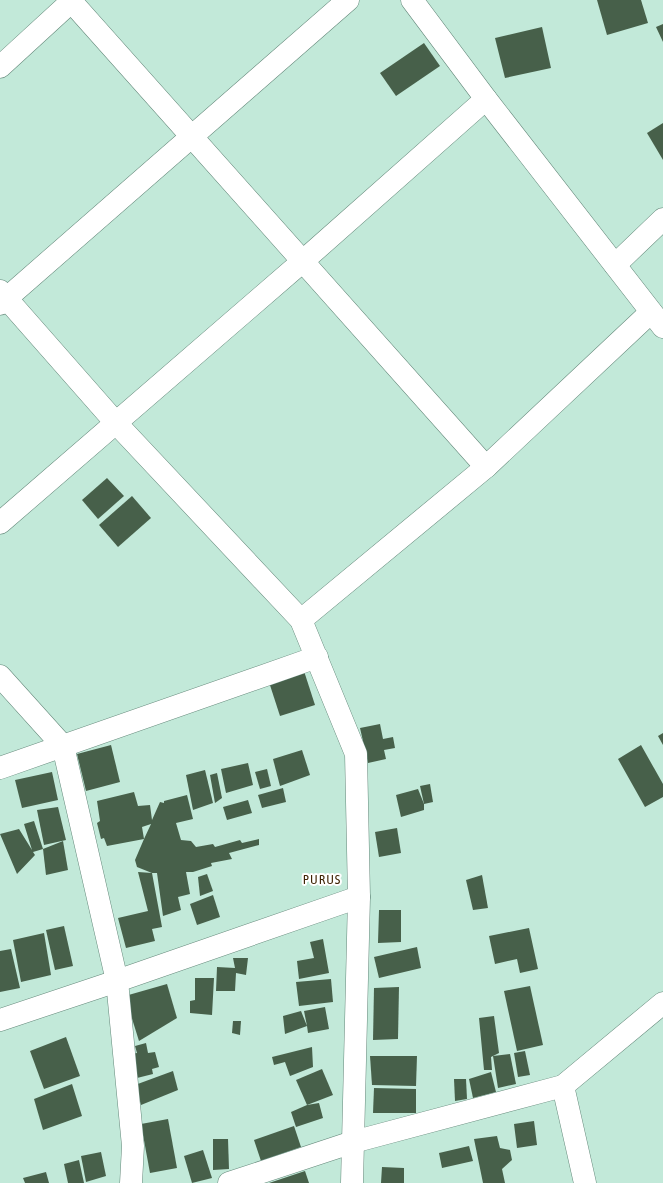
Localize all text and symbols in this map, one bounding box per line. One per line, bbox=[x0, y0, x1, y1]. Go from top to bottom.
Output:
district label: PURUS bbox=[303, 872, 341, 887]

